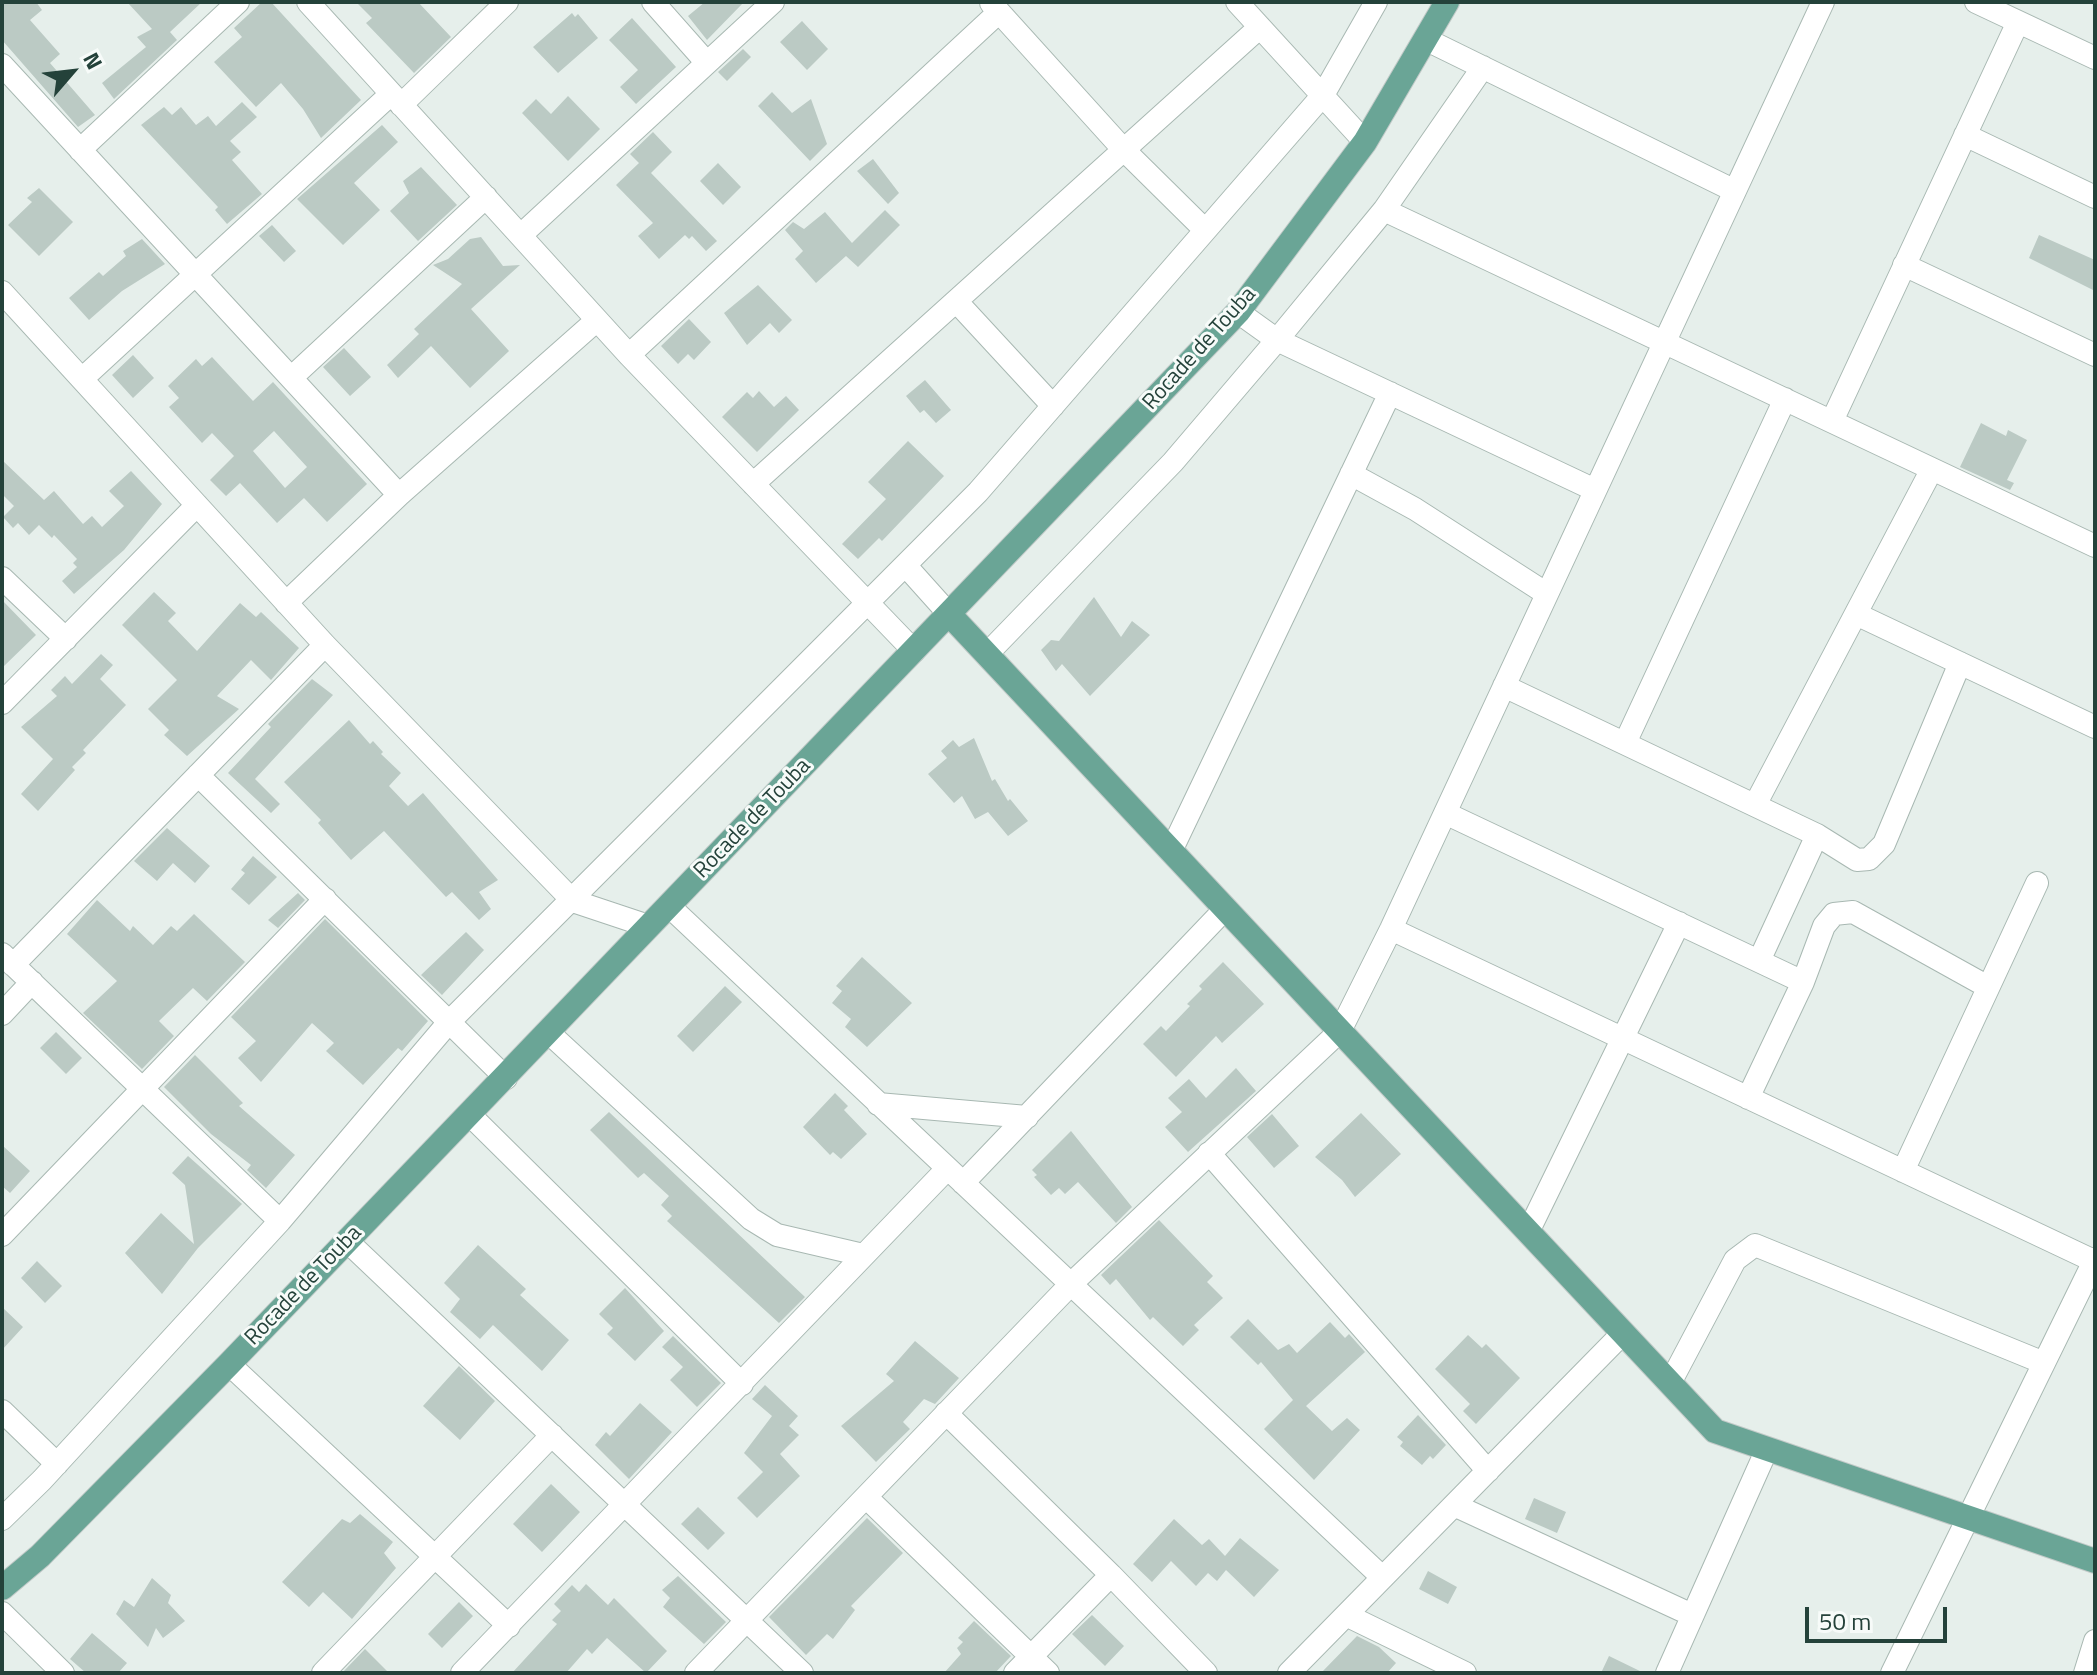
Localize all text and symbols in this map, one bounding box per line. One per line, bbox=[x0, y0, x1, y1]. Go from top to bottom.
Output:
north arrow bbox=[32, 32, 112, 112]
text: N bbox=[75, 46, 112, 75]
street label: Rocade de Touba bbox=[1138, 282, 1262, 416]
street label: Rocade de Touba bbox=[689, 754, 817, 884]
street label: Rocade de Touba bbox=[240, 1221, 368, 1351]
scale bar bbox=[1809, 1591, 1951, 1641]
text: 50 m bbox=[1819, 1603, 1871, 1639]

